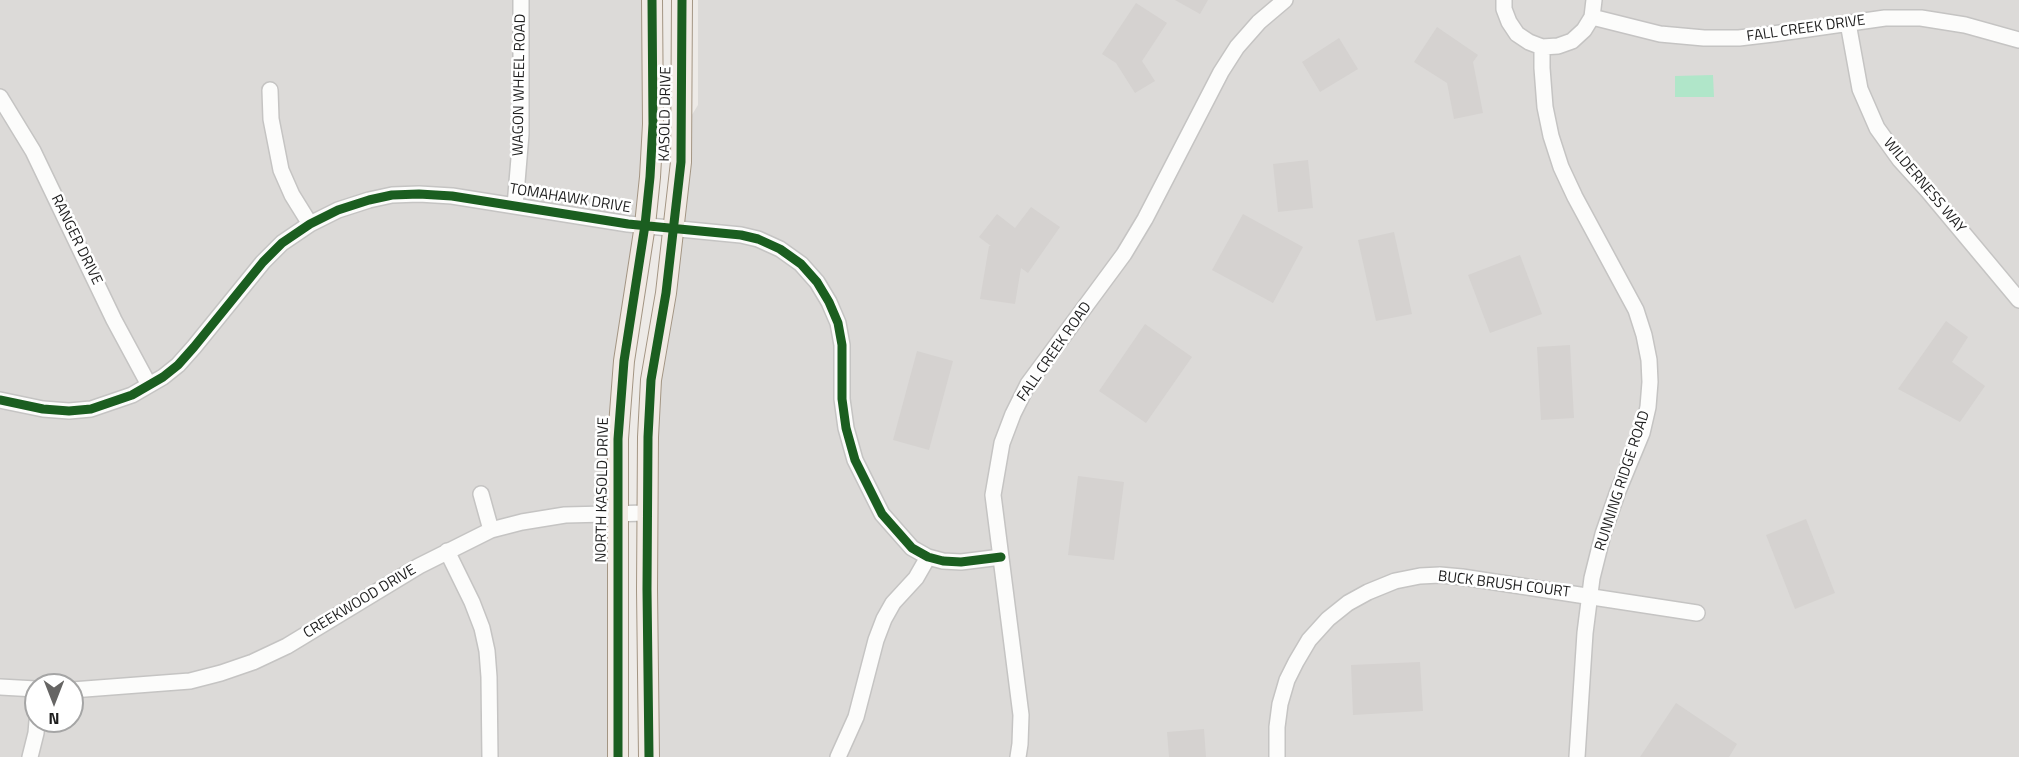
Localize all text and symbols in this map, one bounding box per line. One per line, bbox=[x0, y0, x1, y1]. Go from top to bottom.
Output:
street label: FALL CREEK DRIVE bbox=[1746, 12, 1866, 46]
street label: WAGON WHEEL ROAD bbox=[510, 14, 530, 156]
street label: KASOLD DRIVE bbox=[656, 66, 676, 162]
street label: WILDERNESS WAY bbox=[1879, 135, 1969, 237]
street label: TOMAHAWK DRIVE bbox=[508, 181, 632, 217]
street label: RANGER DRIVE bbox=[46, 192, 106, 288]
street label: FALL CREEK ROAD bbox=[1014, 299, 1096, 405]
street label: RUNNING RIDGE ROAD bbox=[1592, 409, 1654, 553]
street label: NORTH KASOLD DRIVE bbox=[593, 417, 613, 563]
street label: CREEKWOOD DRIVE bbox=[300, 561, 420, 643]
street label: BUCK BRUSH COURT bbox=[1437, 568, 1571, 602]
north arrow bbox=[24, 673, 84, 733]
text: N bbox=[48, 707, 60, 731]

